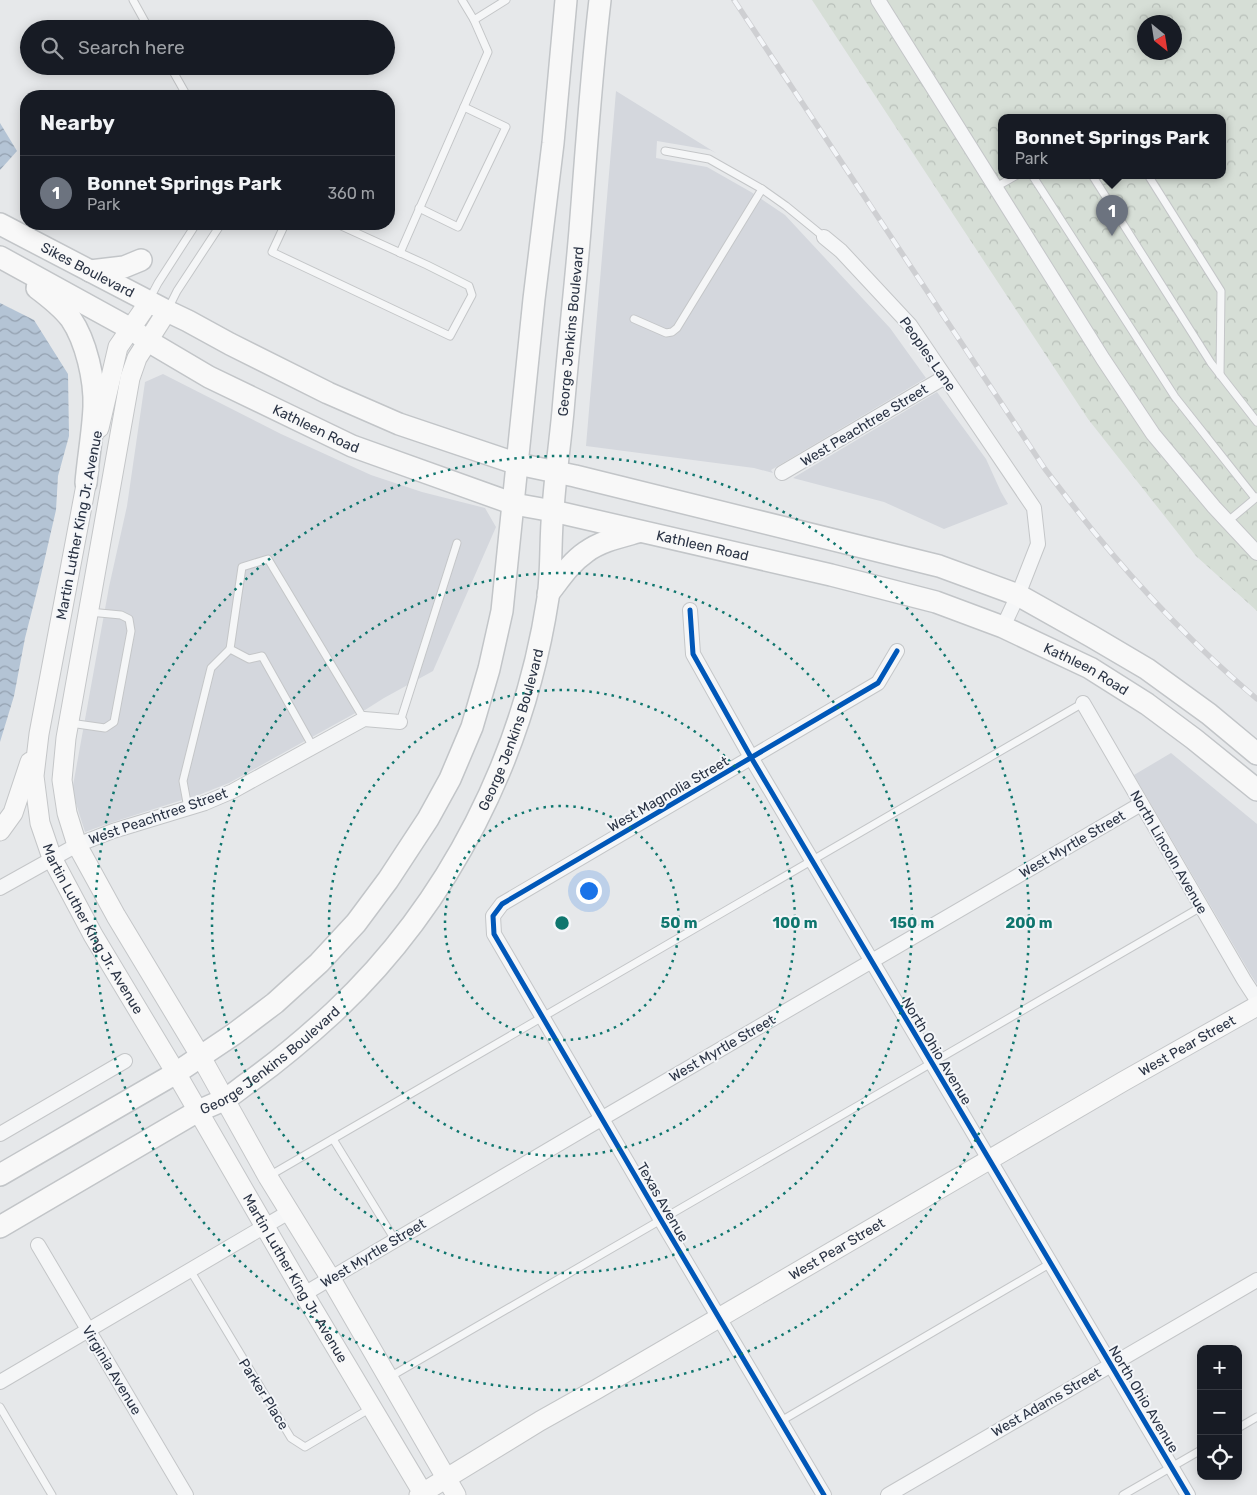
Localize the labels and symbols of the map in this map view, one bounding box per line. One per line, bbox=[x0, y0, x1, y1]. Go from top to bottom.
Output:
north arrow bbox=[1137, 15, 1182, 60]
pin: 1 bbox=[1096, 195, 1128, 236]
street label: Sikes Boulevard bbox=[38, 239, 137, 302]
street label: George Jenkins Boulevard bbox=[555, 246, 588, 417]
street label: Peoples Lane bbox=[896, 314, 960, 395]
street label: West Peachtree Street bbox=[797, 380, 932, 470]
street label: Kathleen Road bbox=[270, 401, 362, 457]
street label: Martin Luther King Jr. Avenue bbox=[53, 429, 106, 621]
street label: Kathleen Road bbox=[655, 527, 750, 565]
street label: Kathleen Road bbox=[1041, 639, 1132, 699]
street label: George Jenkins Boulevard bbox=[475, 647, 547, 814]
street label: West Magnolia Street bbox=[605, 753, 732, 836]
street label: West Peachtree Street bbox=[87, 785, 230, 848]
street label: North Lincoln Avenue bbox=[1126, 787, 1211, 917]
street label: West Myrtle Street bbox=[1016, 807, 1129, 882]
street label: Martin Luther King Jr. Avenue bbox=[39, 842, 147, 1018]
your location bbox=[576, 878, 602, 904]
centre of rings bbox=[553, 914, 571, 932]
text: 50 m bbox=[661, 914, 697, 932]
text: 100 m bbox=[773, 914, 817, 932]
text: 150 m bbox=[890, 914, 934, 932]
text: 200 m bbox=[1005, 914, 1053, 932]
street label: North Ohio Avenue bbox=[898, 995, 975, 1108]
street label: George Jenkins Boulevard bbox=[198, 1003, 344, 1118]
street label: West Myrtle Street bbox=[666, 1011, 779, 1086]
street label: West Pear Street bbox=[1136, 1012, 1239, 1080]
street label: Texas Avenue bbox=[633, 1160, 692, 1245]
street label: Martin Luther King Jr. Avenue bbox=[239, 1191, 351, 1366]
street label: West Pear Street bbox=[786, 1214, 889, 1284]
street label: West Myrtle Street bbox=[318, 1215, 429, 1292]
street label: Virginia Avenue bbox=[78, 1323, 145, 1418]
street label: North Ohio Avenue bbox=[1105, 1343, 1182, 1456]
street label: Parker Place bbox=[235, 1356, 292, 1433]
street label: West Adams Street bbox=[989, 1364, 1104, 1441]

